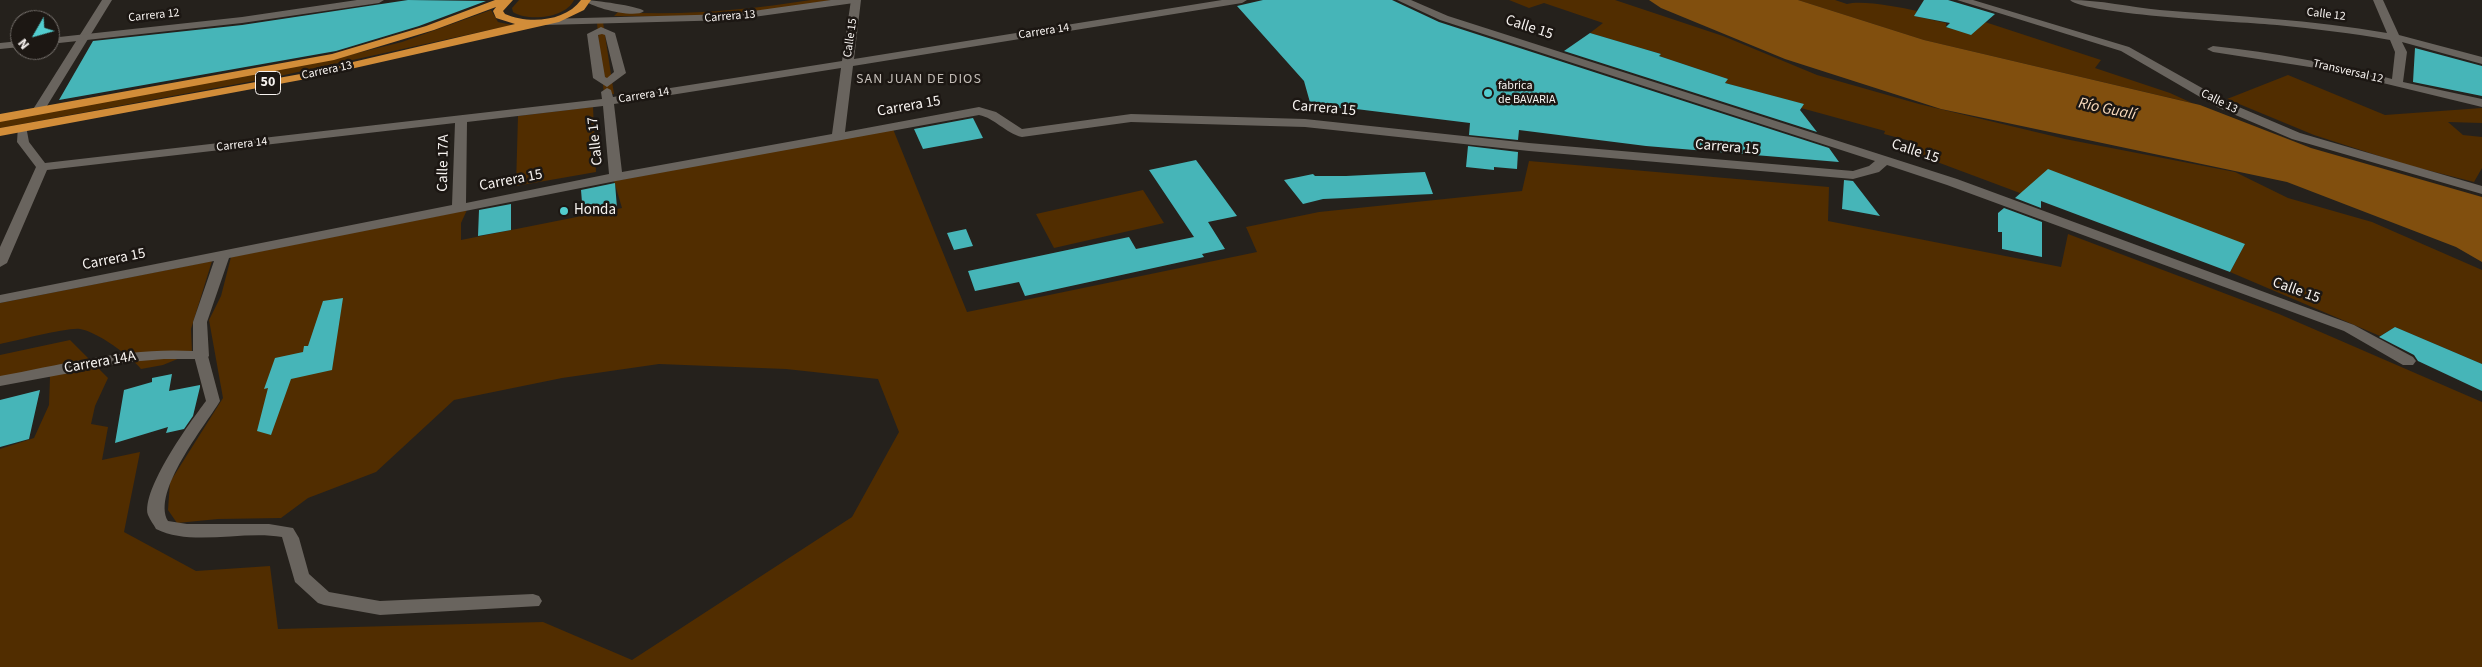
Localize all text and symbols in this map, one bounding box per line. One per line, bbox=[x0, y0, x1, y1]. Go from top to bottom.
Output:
street label: Calle 12 bbox=[2306, 5, 2346, 25]
street label: Carrera 12 bbox=[128, 6, 180, 26]
street label: Carrera 13 bbox=[704, 8, 756, 26]
north arrow bbox=[10, 10, 60, 60]
street label: Calle 15 bbox=[1503, 12, 1555, 44]
street label: Calle 15 bbox=[841, 18, 861, 58]
street label: Carrera 14 bbox=[1018, 21, 1070, 43]
text: N bbox=[13, 34, 35, 53]
street label: Transversal 12 bbox=[2312, 57, 2384, 87]
street label: Carrera 13 bbox=[300, 59, 354, 83]
road number: 50 bbox=[256, 72, 280, 95]
district label: SAN JUAN DE DIOS bbox=[854, 72, 984, 88]
place label: fabrica de BAVARIA bbox=[1498, 79, 1555, 107]
street label: Carrera 14 bbox=[618, 85, 670, 107]
marker: fabrica de BAVARIA bbox=[1482, 87, 1494, 99]
street label: Calle 13 bbox=[2198, 87, 2240, 117]
street label: Carrera 15 bbox=[876, 93, 942, 121]
water label: Río Gualí bbox=[2077, 95, 2137, 125]
street label: Carrera 15 bbox=[1291, 97, 1357, 121]
street label: Calle 17 bbox=[584, 116, 608, 166]
street label: Calle 17A bbox=[435, 134, 453, 192]
street label: Carrera 14 bbox=[216, 135, 268, 155]
street label: Carrera 15 bbox=[1694, 136, 1760, 160]
street label: Calle 15 bbox=[1889, 136, 1941, 168]
street label: Carrera 15 bbox=[478, 166, 544, 196]
place label: Honda bbox=[574, 202, 616, 220]
marker: Honda bbox=[558, 205, 570, 217]
street label: Carrera 15 bbox=[81, 245, 147, 275]
street label: Calle 15 bbox=[2270, 274, 2322, 308]
street label: Carrera 14A bbox=[63, 348, 137, 378]

